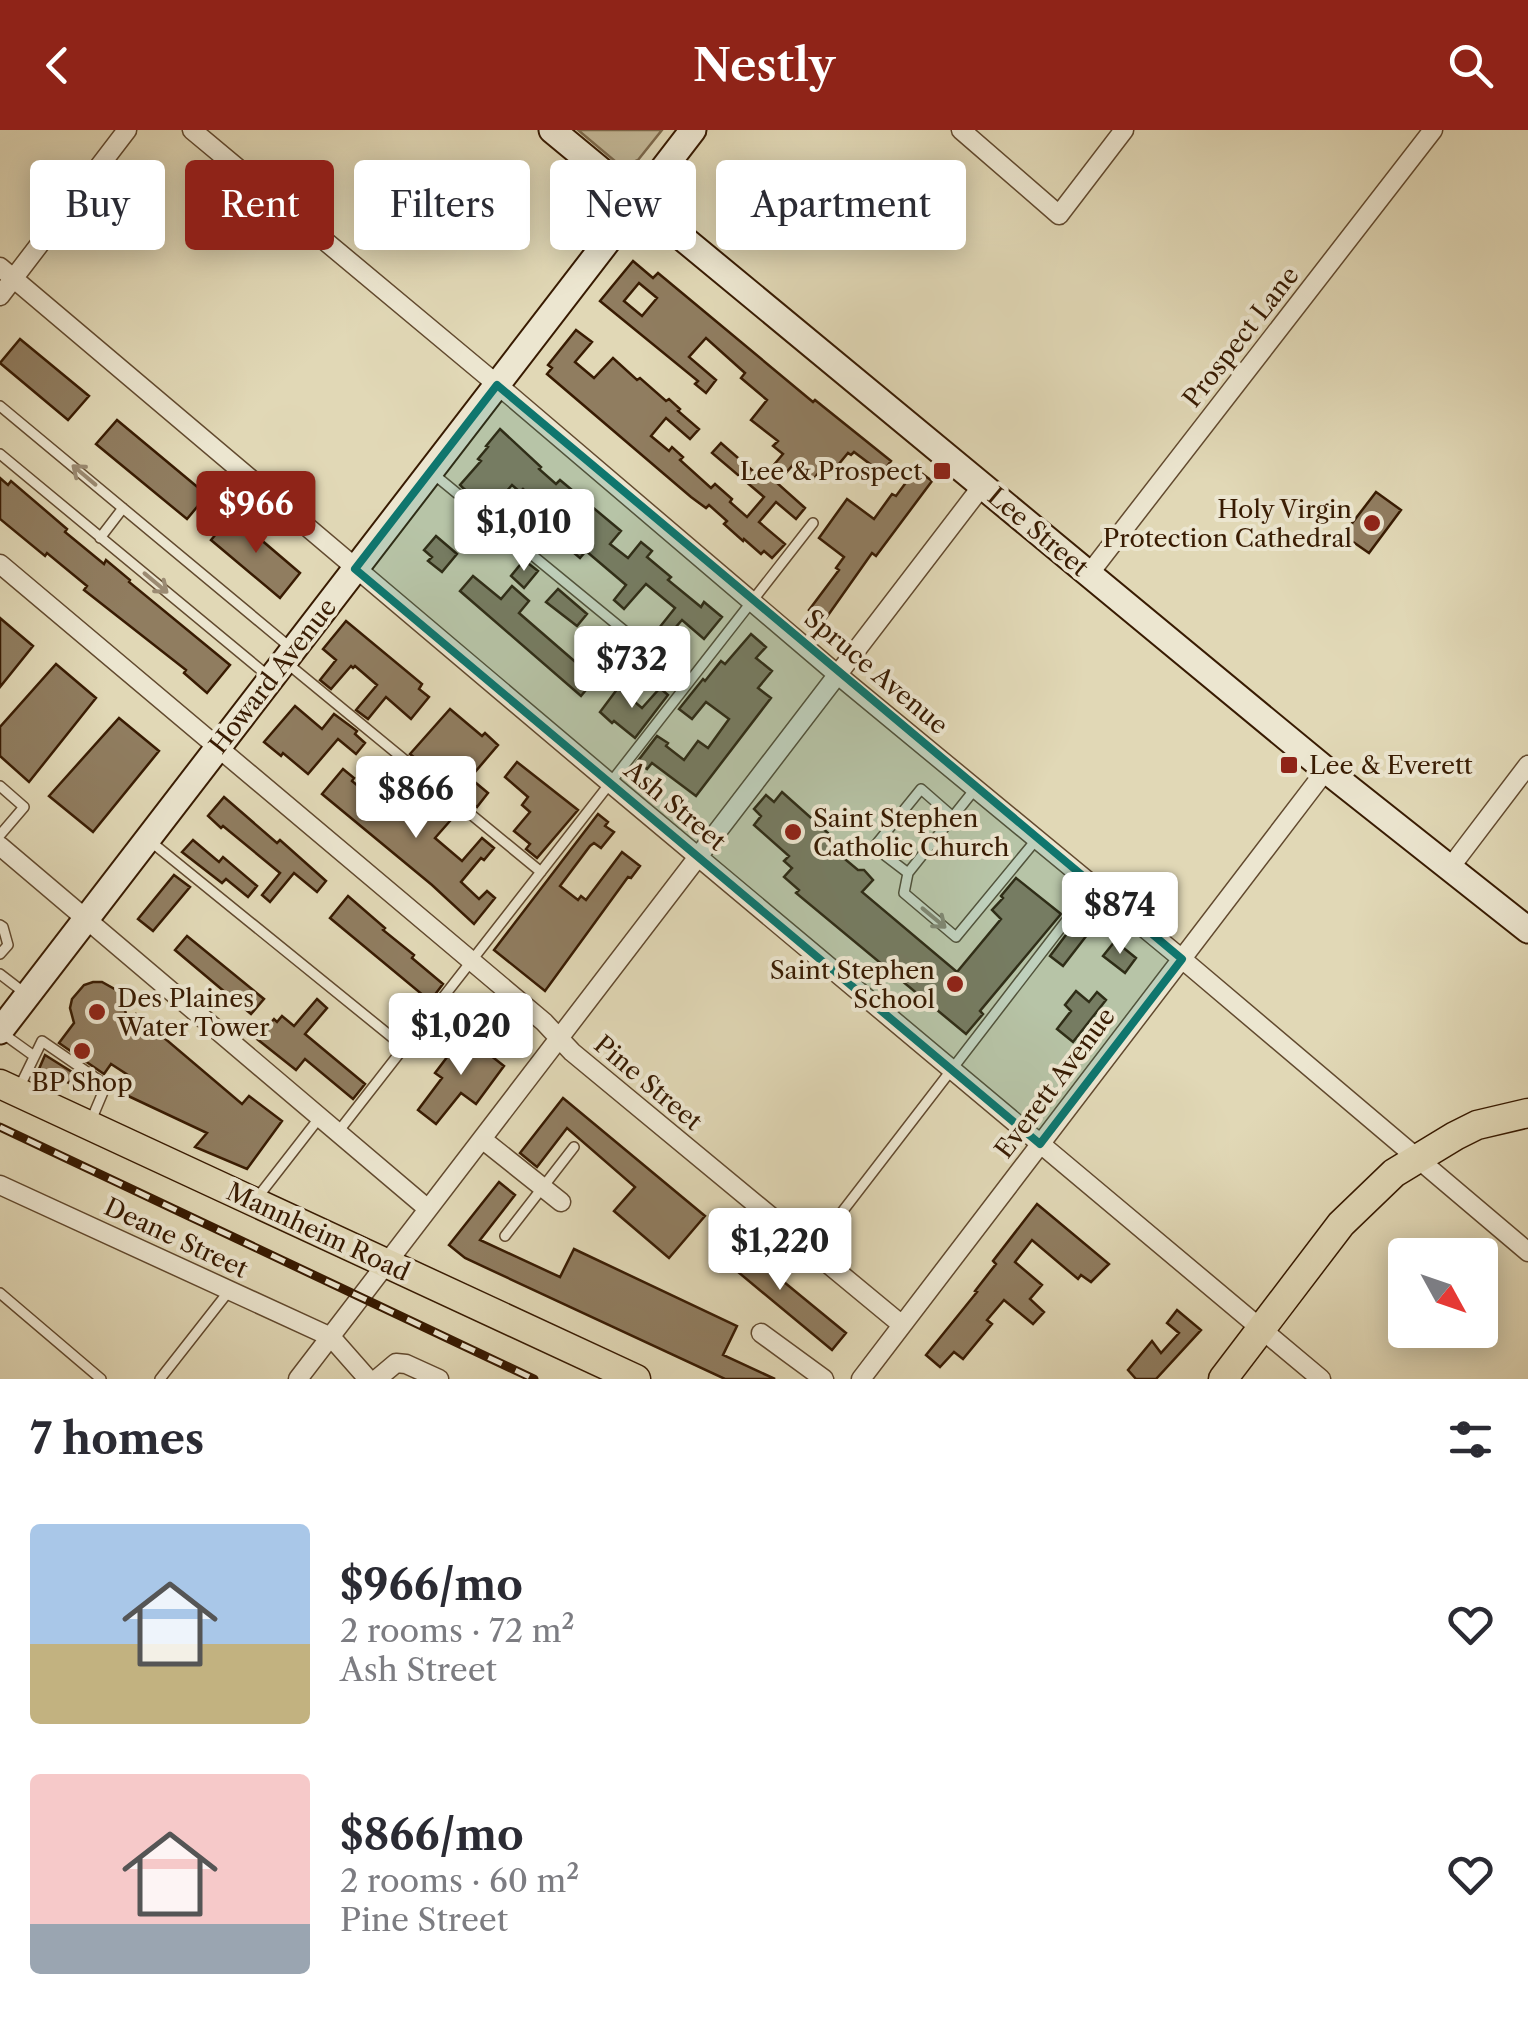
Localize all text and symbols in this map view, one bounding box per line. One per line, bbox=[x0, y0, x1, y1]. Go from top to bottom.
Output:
text: Nestly bbox=[693, 37, 835, 93]
icon: back bbox=[30, 38, 85, 93]
icon: search bbox=[1443, 38, 1498, 93]
chip: Buy bbox=[30, 160, 165, 250]
chip: Rent bbox=[185, 160, 334, 250]
chip: Filters bbox=[354, 160, 530, 250]
chip: New bbox=[550, 160, 696, 250]
chip: Apartment bbox=[716, 160, 966, 250]
street label: Prospect Lane bbox=[1176, 260, 1306, 414]
place label: Lee & Prospect bbox=[740, 456, 922, 487]
marker: Lee & Prospect bbox=[931, 460, 953, 482]
one-way arrow bbox=[71, 465, 97, 487]
pin: $966 bbox=[197, 471, 315, 556]
street label: Lee Street bbox=[981, 481, 1095, 583]
text: $966 bbox=[218, 484, 294, 523]
pin: $1,010 bbox=[443, 489, 605, 574]
place label: Holy Virgin Protection Cathedral bbox=[1103, 494, 1352, 554]
text: $1,010 bbox=[476, 502, 572, 541]
marker: Holy Virgin Protection Cathedral bbox=[1361, 512, 1383, 534]
one-way arrow bbox=[142, 572, 168, 594]
street label: Howard Avenue bbox=[203, 592, 343, 760]
street label: Spruce Avenue bbox=[798, 603, 954, 741]
pin: $732 bbox=[573, 626, 691, 711]
text: $732 bbox=[596, 639, 668, 678]
place label: Lee & Everett bbox=[1309, 750, 1473, 781]
street label: Ash Street bbox=[617, 754, 732, 857]
marker: Lee & Everett bbox=[1278, 754, 1300, 776]
pin: $866 bbox=[357, 756, 475, 841]
text: $866 bbox=[378, 769, 454, 808]
place label: Saint Stephen Catholic Church bbox=[813, 803, 1010, 863]
marker: Saint Stephen Catholic Church bbox=[782, 821, 804, 843]
pin: $874 bbox=[1061, 872, 1179, 957]
text: $874 bbox=[1084, 885, 1156, 924]
one-way arrow bbox=[920, 907, 946, 929]
place label: Saint Stephen School bbox=[770, 955, 935, 1015]
marker: Saint Stephen School bbox=[944, 973, 966, 995]
place label: Des Plaines Water Tower bbox=[116, 983, 270, 1043]
pin: $1,020 bbox=[380, 993, 542, 1078]
marker: Des Plaines Water Tower bbox=[86, 1001, 108, 1023]
street label: Everett Avenue bbox=[988, 1002, 1122, 1164]
text: $1,020 bbox=[411, 1006, 511, 1045]
street label: Pine Street bbox=[588, 1029, 708, 1137]
marker: BP Shop bbox=[71, 1040, 93, 1062]
place label: BP Shop bbox=[31, 1067, 133, 1098]
street label: Mannheim Road bbox=[221, 1176, 415, 1288]
street label: Deane Street bbox=[99, 1191, 253, 1285]
pin: $1,220 bbox=[699, 1208, 861, 1293]
text: $1,220 bbox=[730, 1221, 830, 1260]
north arrow bbox=[1388, 1238, 1498, 1348]
map controls bbox=[1388, 1238, 1498, 1348]
icon: filters bbox=[1443, 1412, 1498, 1467]
text: 7 homes bbox=[30, 1413, 204, 1465]
text: $966/mo bbox=[340, 1559, 523, 1611]
icon: home bbox=[110, 1564, 230, 1684]
icon: heart bbox=[1443, 1597, 1498, 1652]
text: 2 rooms · 72 m² bbox=[340, 1611, 575, 1650]
text: Ash Street bbox=[340, 1650, 497, 1689]
text: $866/mo bbox=[340, 1809, 524, 1861]
icon: home bbox=[110, 1814, 230, 1934]
icon: heart bbox=[1443, 1847, 1498, 1902]
text: 2 rooms · 60 m² bbox=[340, 1861, 579, 1900]
text: Pine Street bbox=[340, 1900, 508, 1939]

